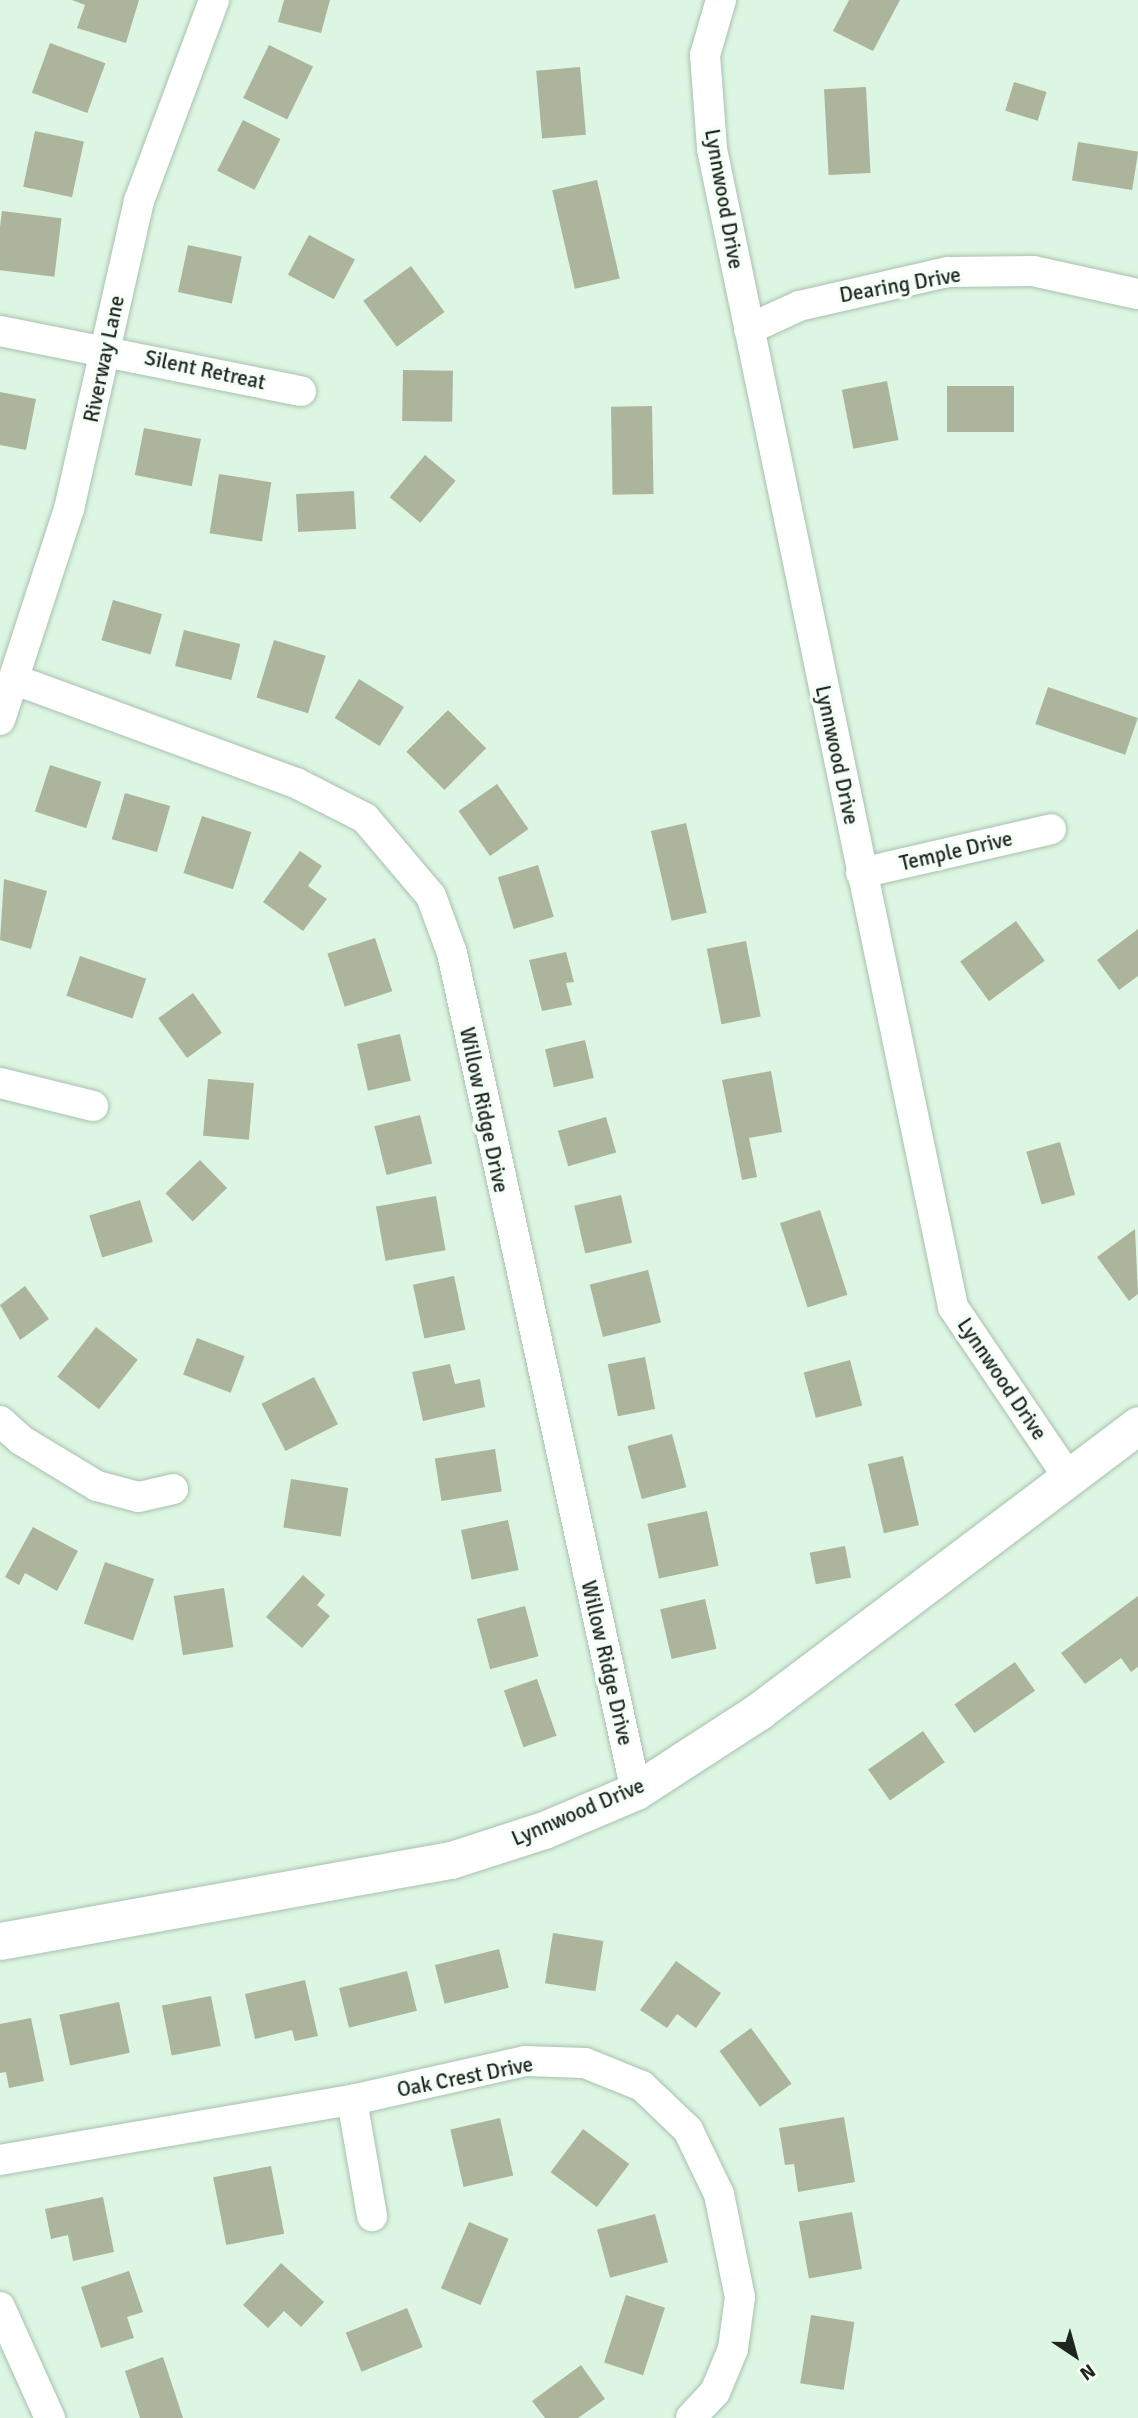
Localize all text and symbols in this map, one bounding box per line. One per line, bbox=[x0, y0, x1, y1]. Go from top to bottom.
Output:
street label: Lynnwood Drive bbox=[699, 127, 749, 271]
street label: Dearing Drive bbox=[837, 262, 963, 308]
street label: Riverway Lane bbox=[78, 293, 130, 425]
street label: Silent Retreat bbox=[142, 345, 268, 395]
street label: Lynnwood Drive bbox=[810, 683, 864, 827]
street label: Temple Drive bbox=[897, 826, 1015, 876]
street label: Willow Ridge Drive bbox=[454, 1025, 514, 1195]
street label: Lynnwood Drive bbox=[952, 1313, 1052, 1445]
street label: Willow Ridge Drive bbox=[576, 1578, 638, 1748]
street label: Lynnwood Drive bbox=[508, 1773, 648, 1851]
street label: Oak Crest Drive bbox=[395, 2051, 535, 2103]
north arrow bbox=[1040, 2320, 1110, 2390]
text: N bbox=[1075, 2358, 1100, 2386]

